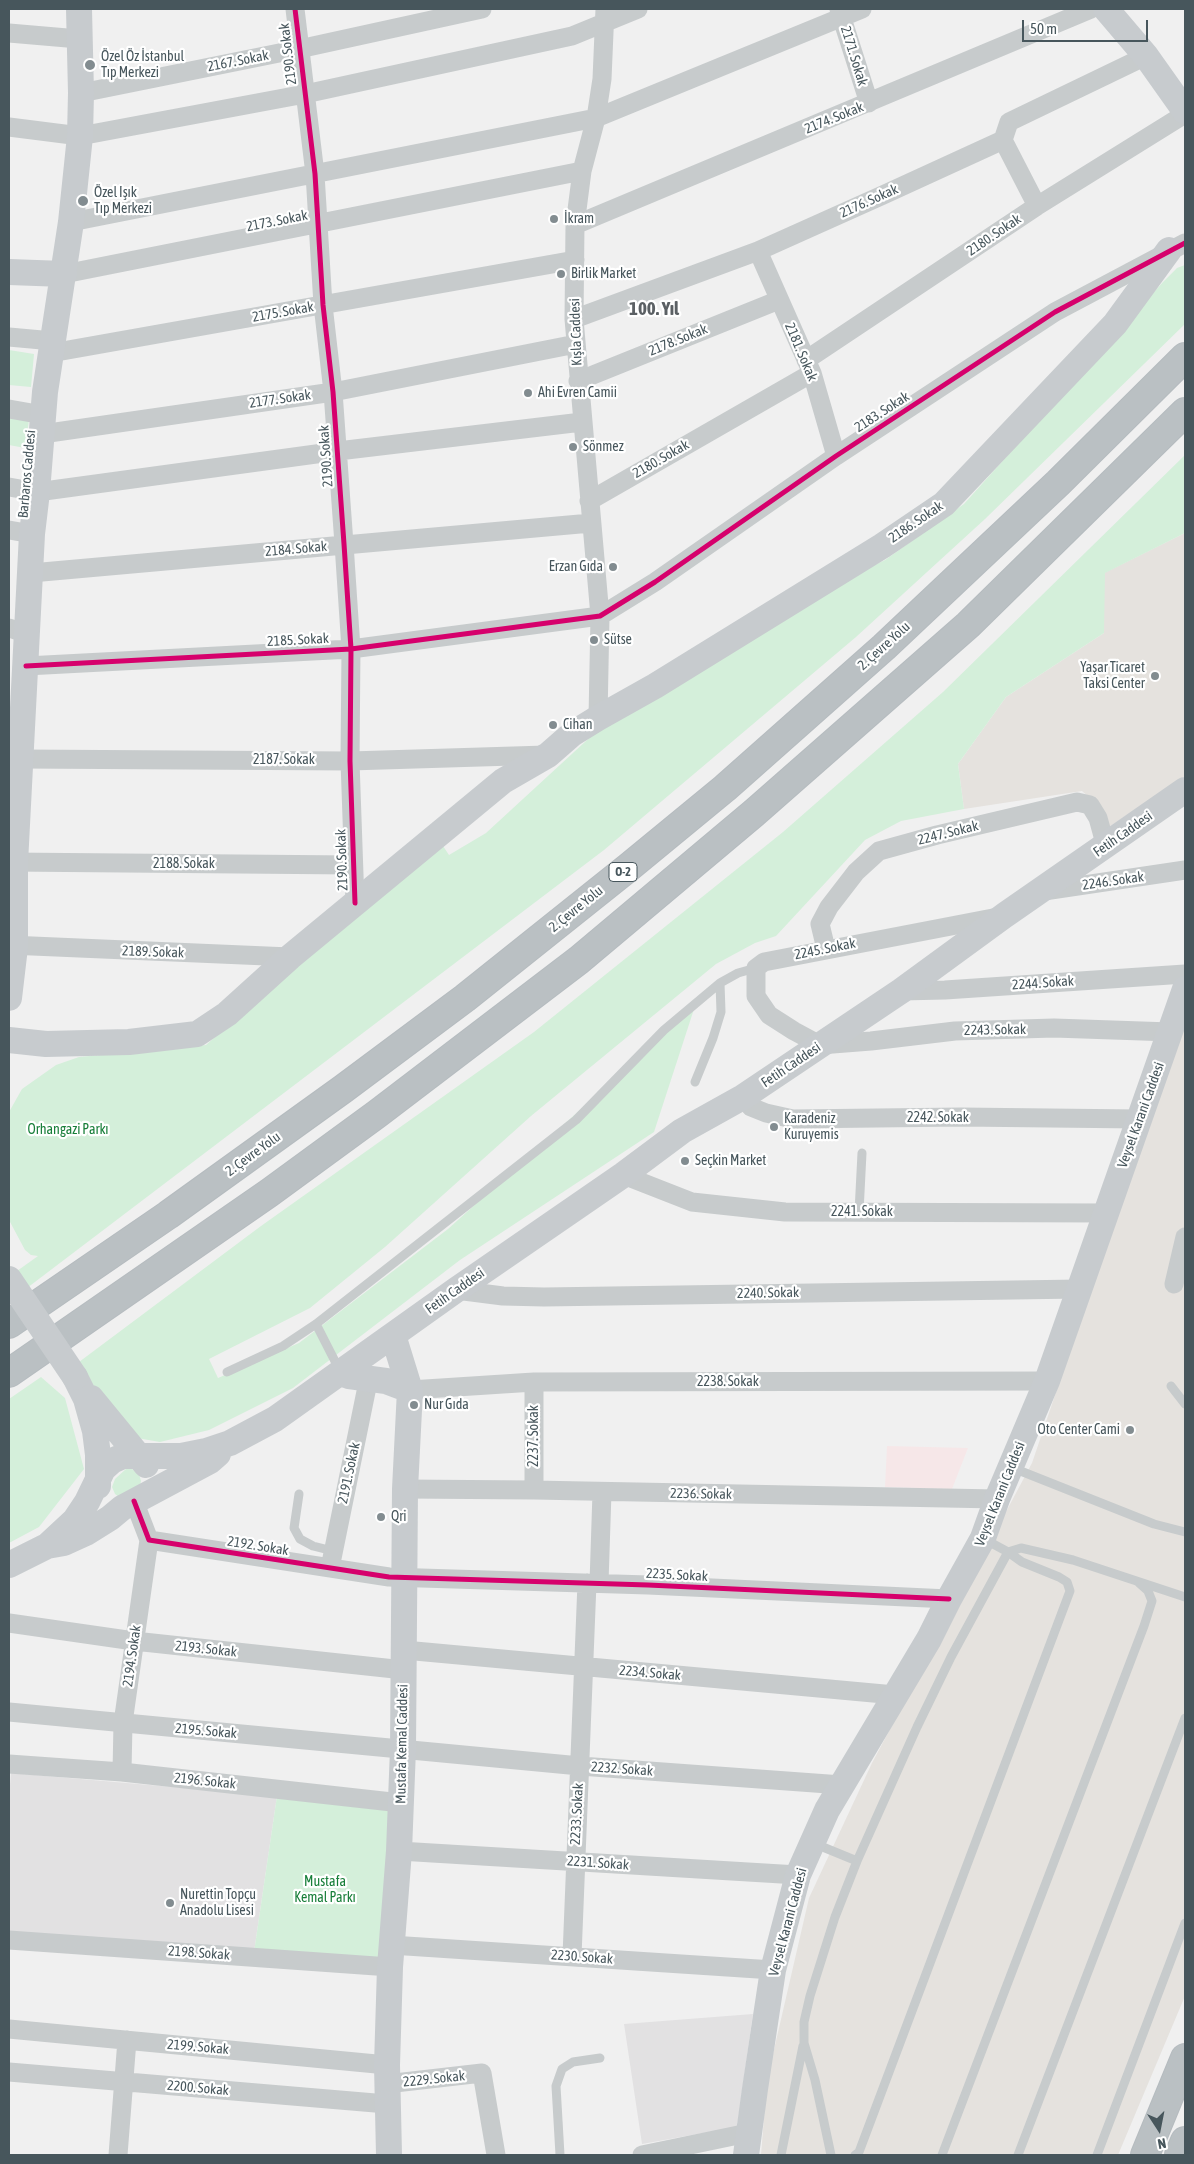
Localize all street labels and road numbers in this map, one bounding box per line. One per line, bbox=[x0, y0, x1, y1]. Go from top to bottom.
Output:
street label: 2190. Sokak bbox=[276, 22, 300, 86]
street label: 2171. Sokak bbox=[837, 24, 871, 88]
street label: 2167. Sokak bbox=[206, 47, 270, 75]
street label: 2174. Sokak bbox=[802, 99, 866, 137]
street label: 2176. Sokak bbox=[837, 181, 901, 221]
street label: 2173. Sokak bbox=[245, 207, 309, 235]
street label: 2180. Sokak bbox=[964, 211, 1024, 259]
street label: 2175. Sokak bbox=[251, 298, 315, 326]
street label: Kışla Caddesi bbox=[566, 298, 586, 366]
street label: 2181. Sokak bbox=[781, 320, 821, 384]
street label: 2178. Sokak bbox=[646, 321, 710, 359]
street label: 2177. Sokak bbox=[248, 386, 312, 412]
street label: 2183. Sokak bbox=[851, 388, 913, 436]
street label: 2190. Sokak bbox=[315, 424, 337, 488]
street label: Barbaros Caddesi bbox=[15, 429, 39, 519]
street label: 2180. Sokak bbox=[630, 436, 692, 482]
street label: 2186. Sokak bbox=[886, 498, 946, 546]
street label: 2184. Sokak bbox=[264, 538, 328, 560]
street label: 2. Çevre Yolu bbox=[855, 618, 913, 674]
street label: 2185. Sokak bbox=[267, 630, 329, 650]
street label: 2187. Sokak bbox=[253, 752, 315, 768]
street label: Fetih Caddesi bbox=[1090, 808, 1156, 860]
street label: 2247. Sokak bbox=[916, 817, 980, 849]
street label: 2190. Sokak bbox=[333, 829, 351, 891]
street label: 2188. Sokak bbox=[153, 856, 215, 872]
road number: O-2 bbox=[609, 862, 637, 882]
street label: 2246. Sokak bbox=[1081, 868, 1145, 894]
street label: 2. Çevre Yolu bbox=[546, 882, 606, 936]
street label: 2245. Sokak bbox=[793, 935, 857, 963]
street label: 2189. Sokak bbox=[122, 943, 184, 961]
street label: 2244. Sokak bbox=[1011, 972, 1075, 994]
street label: 2243. Sokak bbox=[964, 1021, 1026, 1039]
street label: Fetih Caddesi bbox=[758, 1039, 824, 1091]
street label: Veysel Karani Caddesi bbox=[1114, 1060, 1168, 1170]
street label: 2242. Sokak bbox=[907, 1110, 969, 1126]
street label: 2. Çevre Yolu bbox=[222, 1128, 284, 1180]
street label: 2241. Sokak bbox=[831, 1204, 893, 1220]
street label: Fetih Caddesi bbox=[422, 1265, 488, 1317]
street label: 2240. Sokak bbox=[737, 1284, 799, 1302]
street label: 2238. Sokak bbox=[697, 1374, 759, 1390]
street label: 2237. Sokak bbox=[526, 1405, 542, 1467]
street label: Veysel Karani Caddesi bbox=[971, 1439, 1029, 1549]
street label: 2191. Sokak bbox=[334, 1441, 364, 1505]
street label: 2236. Sokak bbox=[670, 1485, 732, 1503]
street label: 2192. Sokak bbox=[226, 1533, 290, 1559]
street label: 2235. Sokak bbox=[646, 1565, 708, 1585]
street label: 2194. Sokak bbox=[119, 1624, 145, 1688]
street label: 2193. Sokak bbox=[174, 1637, 238, 1661]
street label: 2234. Sokak bbox=[618, 1662, 682, 1684]
street label: Mustafa Kemal Caddesi bbox=[393, 1684, 411, 1804]
street label: 2195. Sokak bbox=[174, 1720, 238, 1742]
street label: 2232. Sokak bbox=[590, 1758, 654, 1780]
street label: 2196. Sokak bbox=[173, 1769, 237, 1793]
street label: 2233. Sokak bbox=[567, 1783, 587, 1845]
street label: 2231. Sokak bbox=[566, 1852, 630, 1874]
street label: Veysel Karani Caddesi bbox=[765, 1866, 811, 1978]
street label: 2198. Sokak bbox=[167, 1942, 231, 1964]
street label: 2230. Sokak bbox=[550, 1946, 614, 1968]
street label: 2199. Sokak bbox=[166, 2036, 230, 2058]
street label: 2229. Sokak bbox=[402, 2067, 466, 2091]
street label: 2200. Sokak bbox=[166, 2077, 230, 2099]

